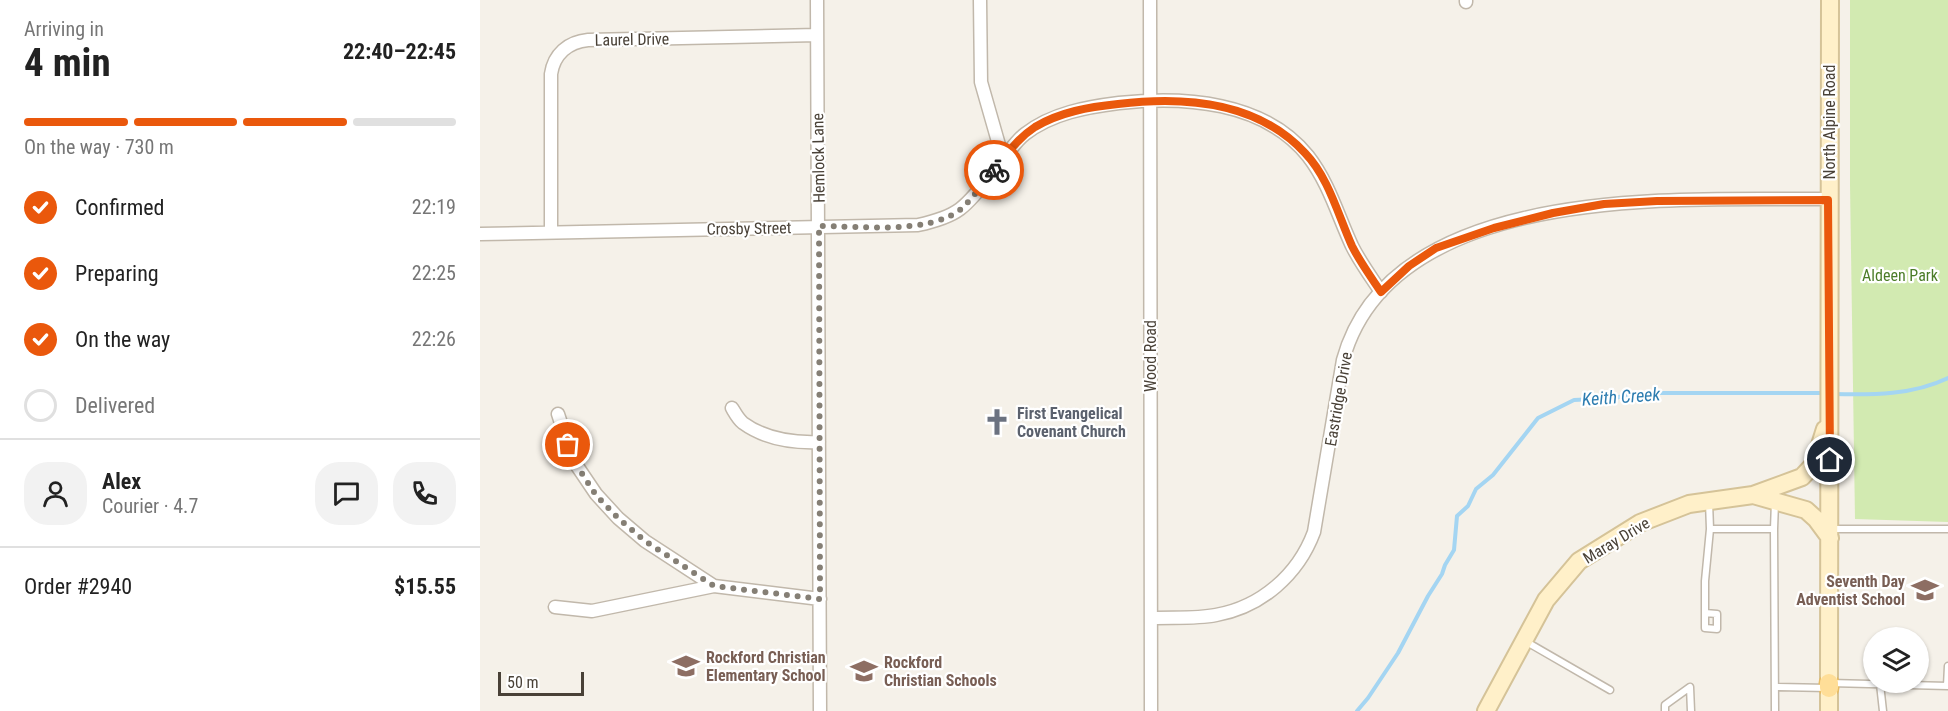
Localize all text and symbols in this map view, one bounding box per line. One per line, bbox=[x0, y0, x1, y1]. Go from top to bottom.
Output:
text: Arriving in bbox=[24, 17, 104, 41]
street label: Laurel Drive bbox=[595, 29, 669, 50]
text: 22:40–22:45 bbox=[343, 39, 456, 64]
text: 4 min bbox=[24, 40, 111, 86]
street label: North Alpine Road bbox=[1820, 65, 1839, 179]
street label: Hemlock Lane bbox=[808, 113, 829, 203]
text: On the way · 730 m bbox=[24, 135, 174, 159]
courier bbox=[964, 140, 1024, 200]
icon: bike bbox=[978, 154, 1011, 187]
icon: check bbox=[24, 191, 57, 224]
text: Confirmed bbox=[75, 195, 164, 220]
text: 22:19 bbox=[412, 195, 456, 219]
street label: Crosby Street bbox=[706, 218, 792, 239]
icon: check bbox=[24, 257, 57, 290]
text: Preparing bbox=[75, 261, 159, 286]
text: 22:25 bbox=[412, 261, 456, 285]
park label: Aldeen Park bbox=[1862, 266, 1939, 285]
street label: Wood Road bbox=[1141, 320, 1160, 392]
icon: check bbox=[24, 323, 57, 356]
text: On the way bbox=[75, 327, 170, 352]
text: 22:26 bbox=[412, 327, 456, 351]
street label: Eastridge Drive bbox=[1321, 351, 1356, 448]
water label: Keith Creek bbox=[1581, 383, 1662, 410]
text: Delivered bbox=[75, 393, 155, 418]
place label: First Evangelical Covenant Church bbox=[1017, 404, 1126, 441]
church icon: First Evangelical Covenant Church bbox=[982, 407, 1012, 437]
pin bbox=[542, 419, 593, 470]
icon: bag bbox=[551, 428, 584, 461]
pin bbox=[1804, 434, 1855, 485]
icon: home bbox=[1813, 443, 1846, 476]
button: person bbox=[24, 462, 87, 525]
button: chat bbox=[315, 462, 378, 525]
button: phone bbox=[393, 462, 456, 525]
text: Alex bbox=[102, 469, 141, 494]
text: Courier · 4.7 bbox=[102, 494, 198, 518]
street label: Maray Drive bbox=[1580, 513, 1653, 568]
place label: Seventh Day Adventist School bbox=[1796, 572, 1905, 609]
text: Order #2940 bbox=[24, 574, 132, 599]
text: $15.55 bbox=[394, 574, 456, 599]
school or university icon: Seventh Day Adventist School bbox=[1910, 575, 1940, 605]
map controls bbox=[1863, 627, 1929, 693]
button: layers bbox=[1863, 627, 1929, 693]
place label: Rockford Christian Elementary School bbox=[706, 648, 826, 685]
school or university icon: Rockford Christian Elementary School bbox=[671, 651, 701, 681]
place label: Rockford Christian Schools bbox=[884, 653, 997, 690]
school or university icon: Rockford Christian Schools bbox=[849, 656, 879, 686]
scale bar bbox=[498, 669, 584, 696]
text: 50 m bbox=[507, 673, 539, 692]

